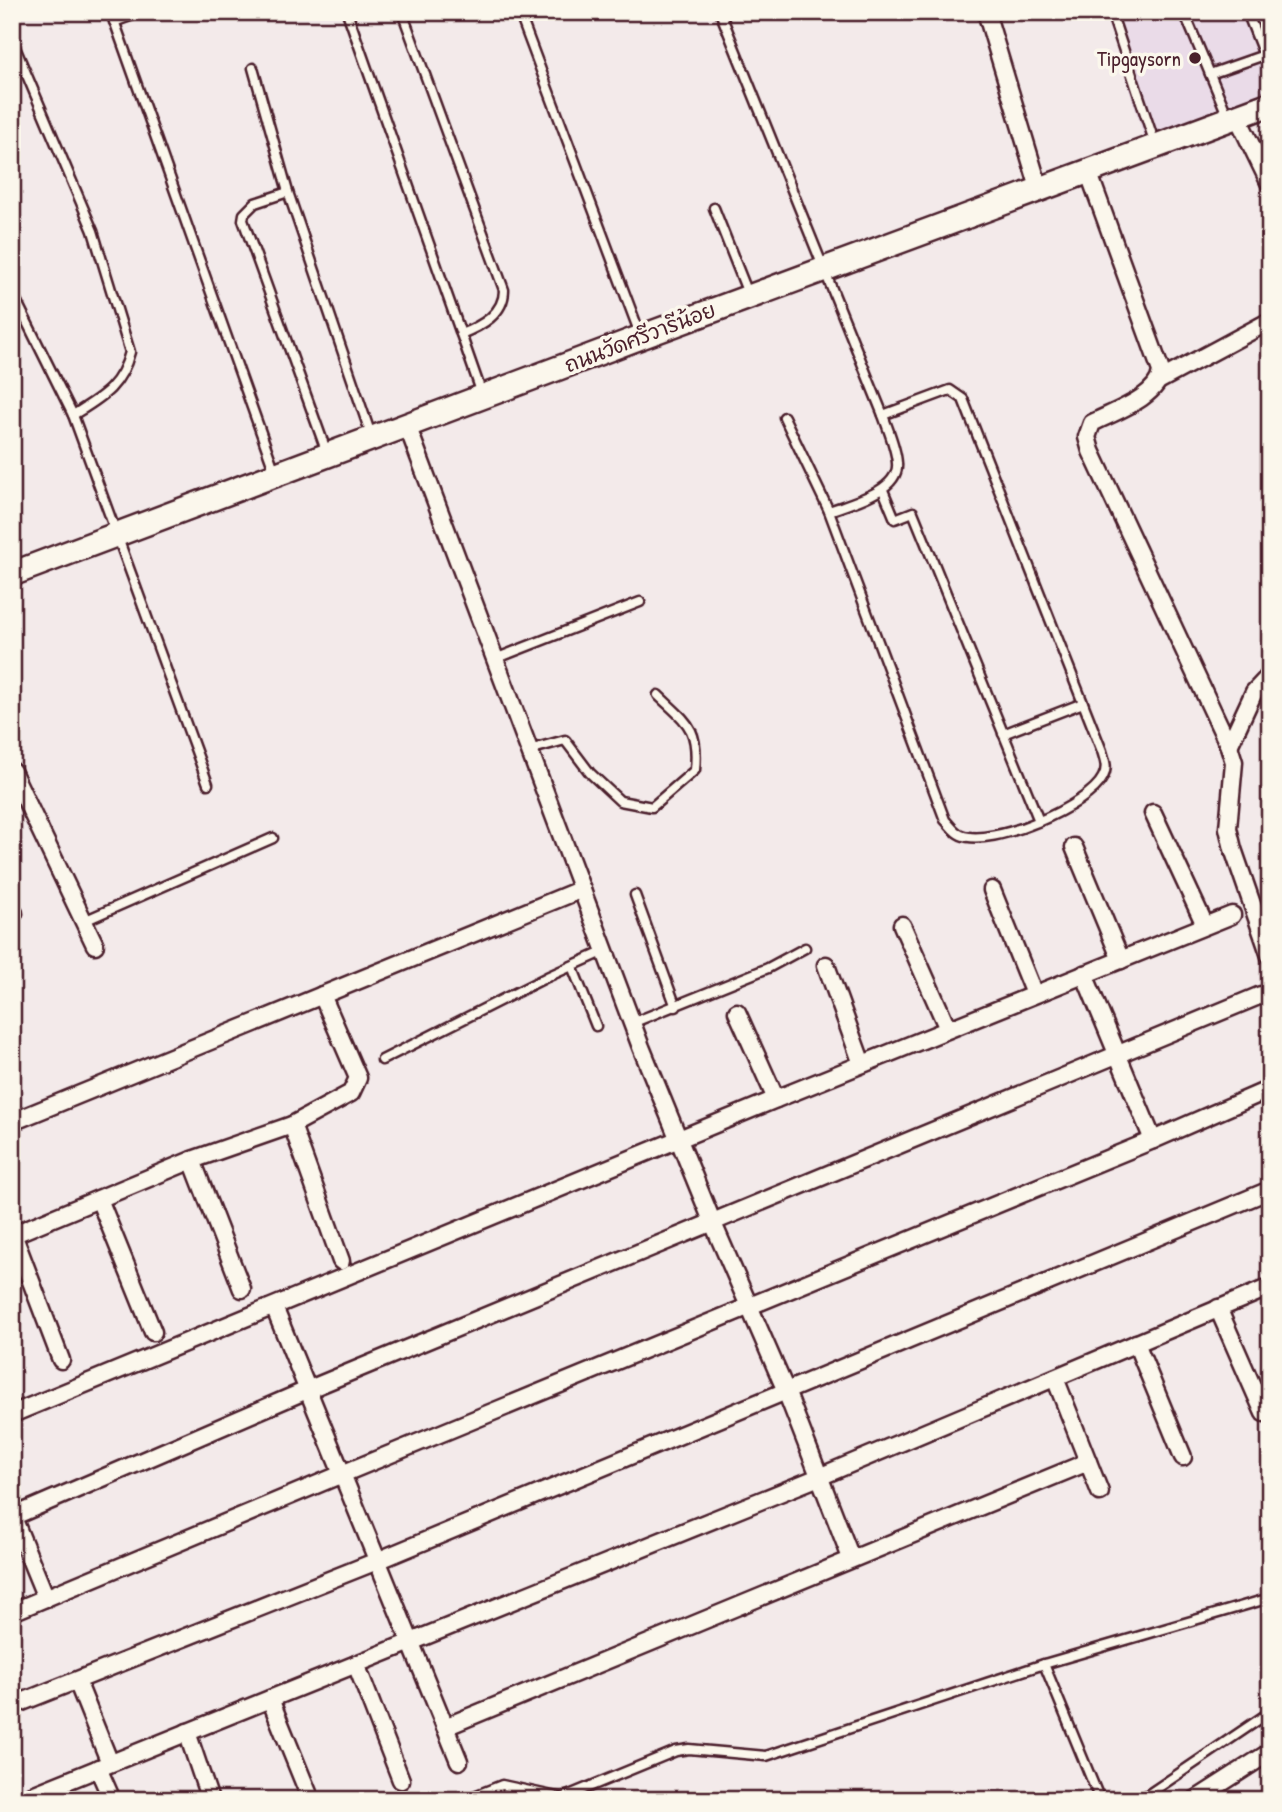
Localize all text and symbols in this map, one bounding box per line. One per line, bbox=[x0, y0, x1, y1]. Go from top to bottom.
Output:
place label: Tipgaysorn bbox=[1097, 44, 1181, 73]
marker: Tipgaysorn bbox=[1187, 50, 1203, 66]
street label: ถนนวัดศรีวารีน้อย bbox=[560, 295, 720, 379]

